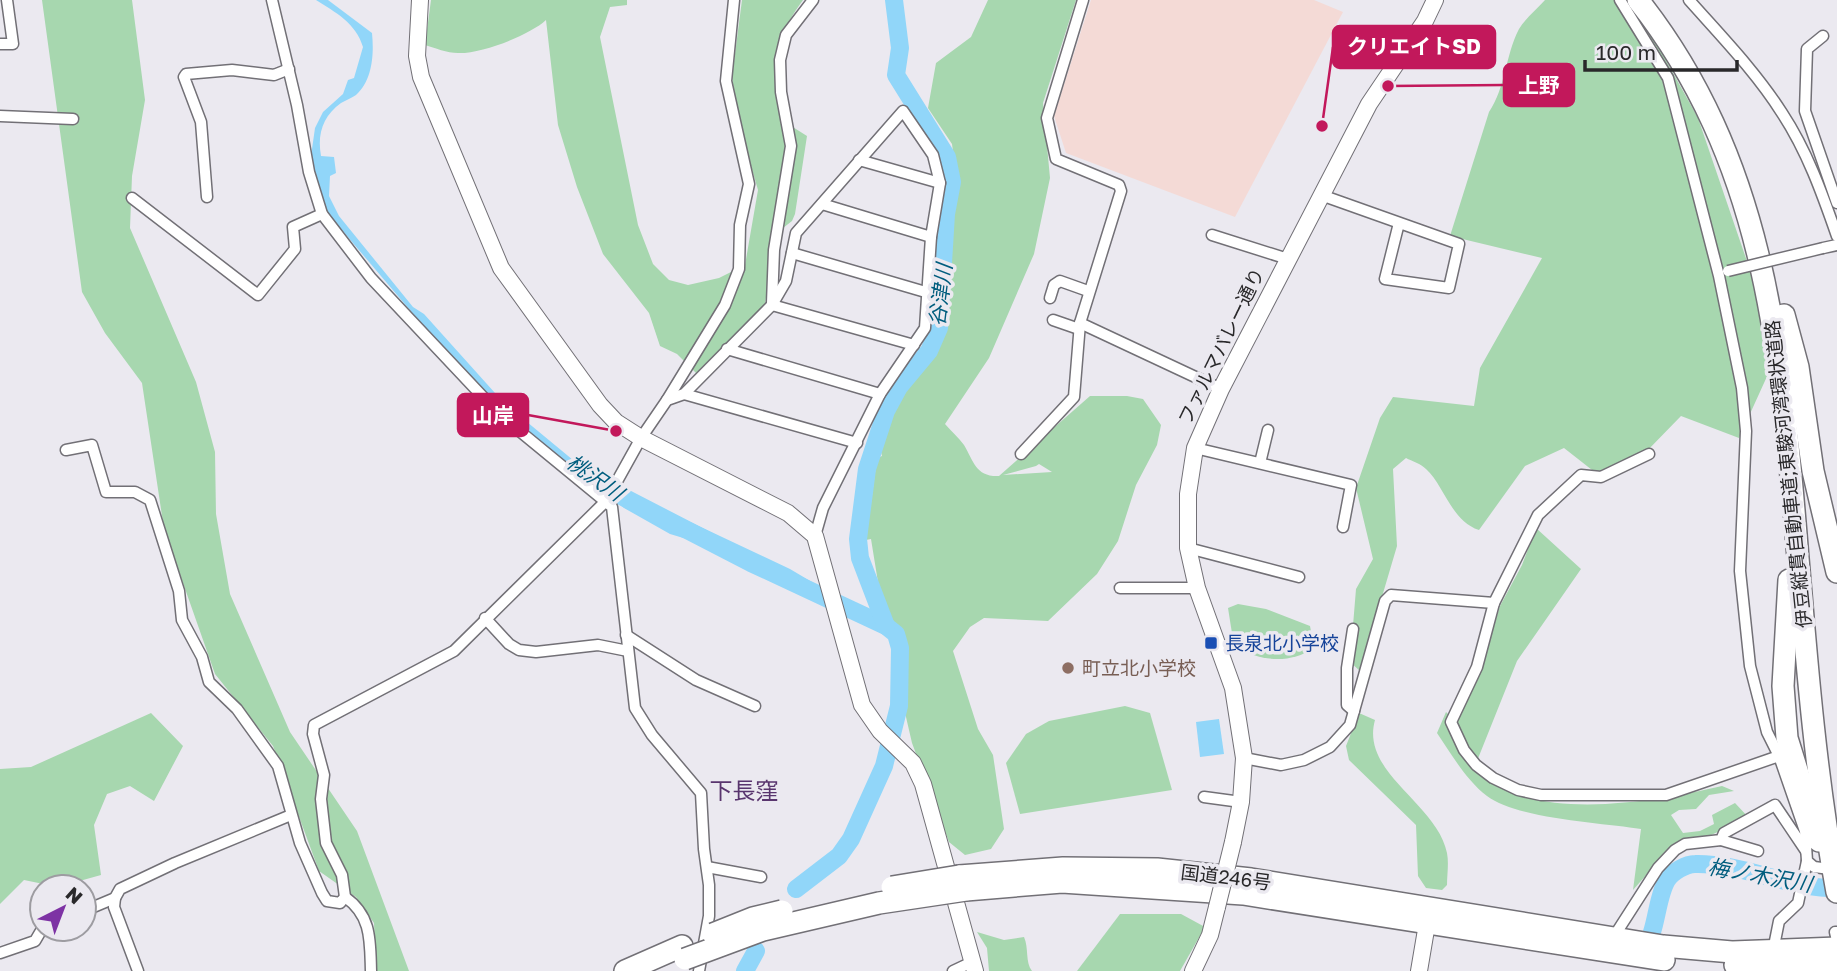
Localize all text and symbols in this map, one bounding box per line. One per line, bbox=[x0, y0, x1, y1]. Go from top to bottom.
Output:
callout: クリエイトSD bbox=[1333, 26, 1495, 68]
scale bar bbox=[1585, 28, 1737, 72]
text: クリエイトSD bbox=[1347, 33, 1481, 59]
text: 100 m bbox=[1596, 39, 1656, 65]
callout: 上野 bbox=[1504, 64, 1574, 106]
text: 上野 bbox=[1518, 72, 1560, 98]
water label: 谷津川 bbox=[923, 260, 957, 328]
street label: ファルマバレー通り bbox=[1173, 264, 1268, 428]
street label: 伊豆縦貫自動車道;東駿河湾環状道路 bbox=[1760, 319, 1815, 629]
callout: 山岸 bbox=[458, 394, 528, 436]
text: 山岸 bbox=[472, 402, 514, 428]
water label: 桃沢川 bbox=[562, 448, 630, 507]
place label: 長泉北小学校 bbox=[1225, 631, 1339, 654]
marker: 長泉北小学校 bbox=[1203, 635, 1219, 651]
place label: 町立北小学校 bbox=[1082, 656, 1196, 679]
marker: 町立北小学校 bbox=[1060, 660, 1076, 676]
district label: 下長窪 bbox=[710, 776, 779, 804]
water label: 梅ノ木沢川 bbox=[1706, 853, 1816, 897]
street label: 国道246号 bbox=[1179, 860, 1273, 893]
north arrow bbox=[28, 873, 98, 943]
text: N bbox=[62, 882, 88, 908]

